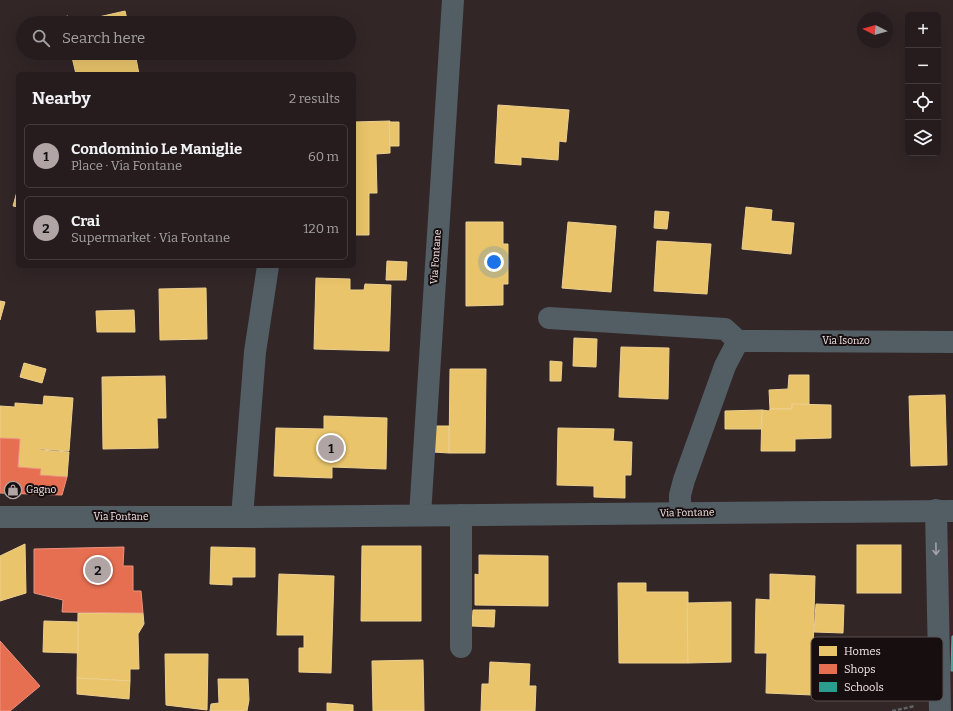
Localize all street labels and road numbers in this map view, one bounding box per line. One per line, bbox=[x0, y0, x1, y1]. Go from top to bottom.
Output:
street label: Via Fontane bbox=[428, 229, 444, 285]
street label: Via Isonzo bbox=[822, 335, 870, 347]
street label: Via Fontane bbox=[659, 507, 715, 519]
street label: Via Fontane bbox=[94, 511, 148, 523]

